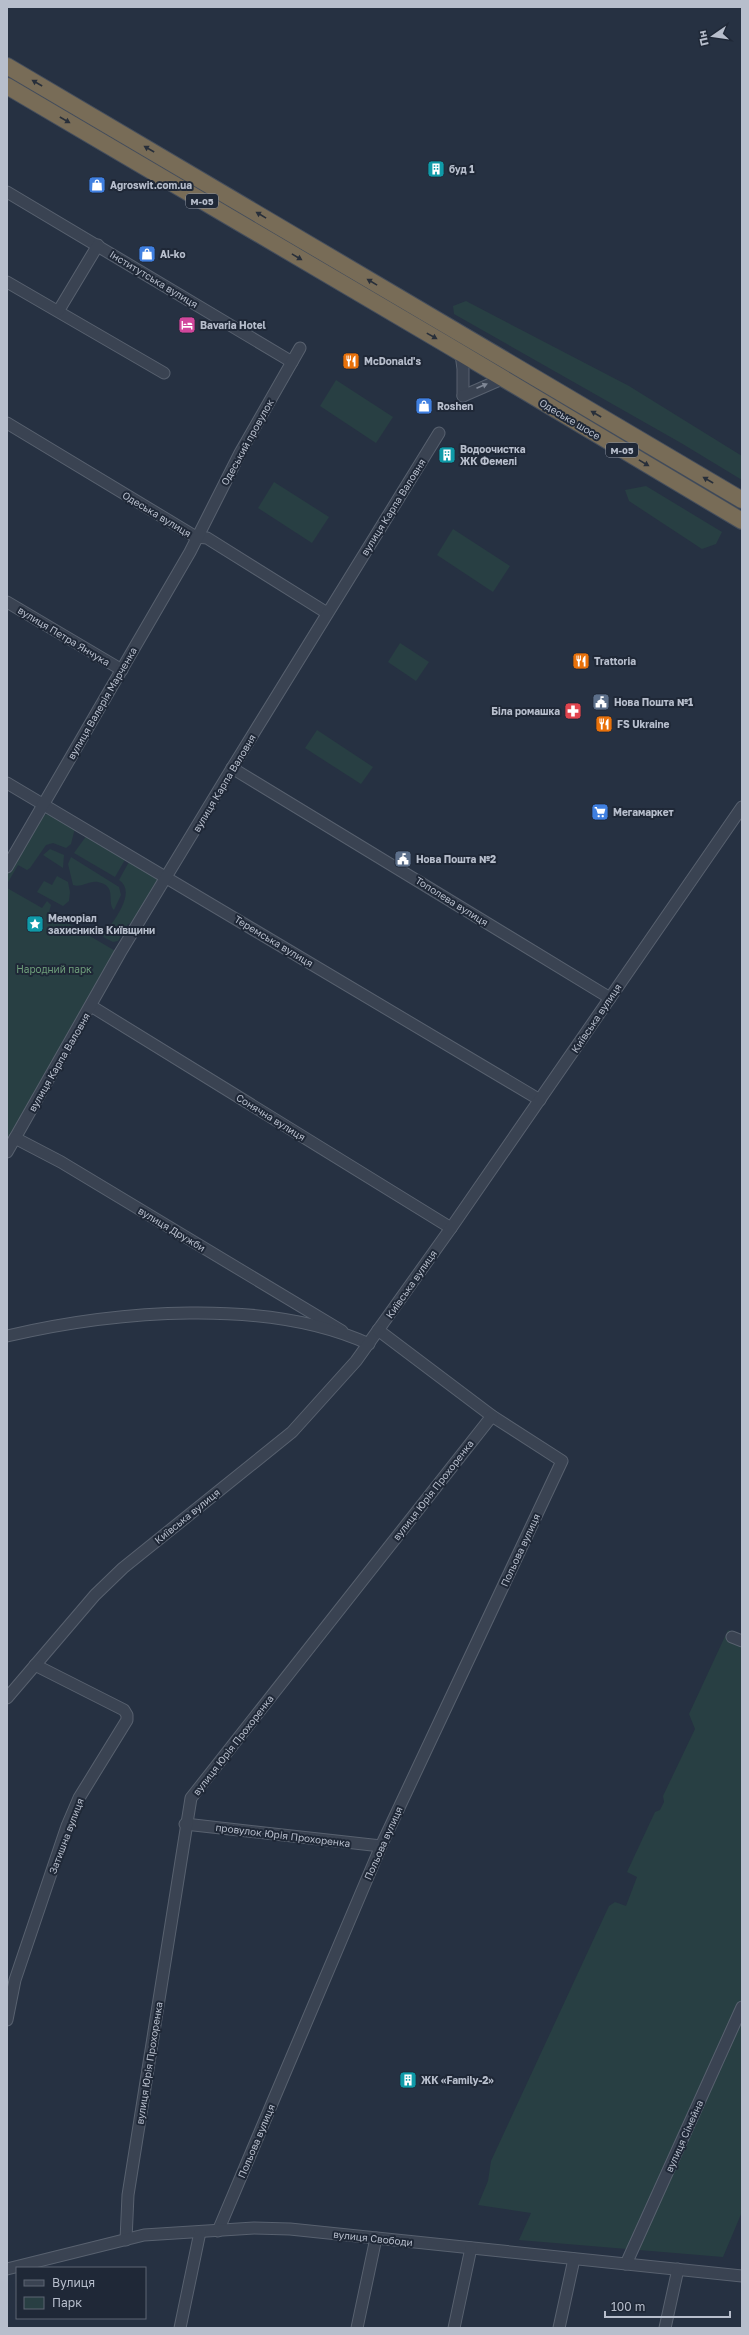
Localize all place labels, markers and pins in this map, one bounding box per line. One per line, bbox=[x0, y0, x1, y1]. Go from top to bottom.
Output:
building icon: буд 1 bbox=[426, 159, 446, 179]
place label: буд 1 bbox=[449, 163, 475, 175]
shop icon: Agroswit.com.ua bbox=[87, 175, 107, 195]
place label: Agroswit.com.ua bbox=[110, 179, 192, 191]
shop icon: Al-ko bbox=[137, 244, 157, 264]
place label: Al-ko bbox=[160, 248, 185, 260]
hotel icon: Bavaria Hotel bbox=[177, 315, 197, 335]
place label: Bavaria Hotel bbox=[200, 319, 267, 331]
restaurant icon: McDonald's bbox=[341, 351, 361, 371]
place label: McDonald's bbox=[364, 355, 421, 367]
shop icon: Roshen bbox=[414, 396, 434, 416]
place label: Roshen bbox=[437, 400, 473, 412]
place label: Водоочистка ЖК Фемелі bbox=[460, 443, 526, 467]
building icon: Водоочистка ЖК Фемелі bbox=[437, 445, 457, 465]
restaurant icon: Trattoria bbox=[571, 651, 591, 671]
place label: Trattoria bbox=[594, 655, 636, 667]
public building icon: Нова Пошта №1 bbox=[591, 692, 611, 712]
place label: Нова Пошта №1 bbox=[614, 696, 693, 708]
pharmacy icon: Біла ромашка bbox=[563, 701, 583, 721]
place label: Біла ромашка bbox=[491, 705, 560, 717]
restaurant icon: FS Ukraine bbox=[594, 714, 614, 734]
place label: FS Ukraine bbox=[617, 718, 670, 730]
supermarket icon: Мегамаркет bbox=[590, 802, 610, 822]
place label: Мегамаркет bbox=[613, 806, 674, 818]
public building icon: Нова Пошта №2 bbox=[393, 849, 413, 869]
place label: Нова Пошта №2 bbox=[416, 853, 496, 865]
place label: Меморіал захисників Київщини bbox=[48, 912, 155, 936]
place icon: Меморіал захисників Київщини bbox=[25, 914, 45, 934]
building icon: ЖК «Family-2» bbox=[398, 2070, 418, 2090]
place label: ЖК «Family-2» bbox=[421, 2074, 494, 2086]

